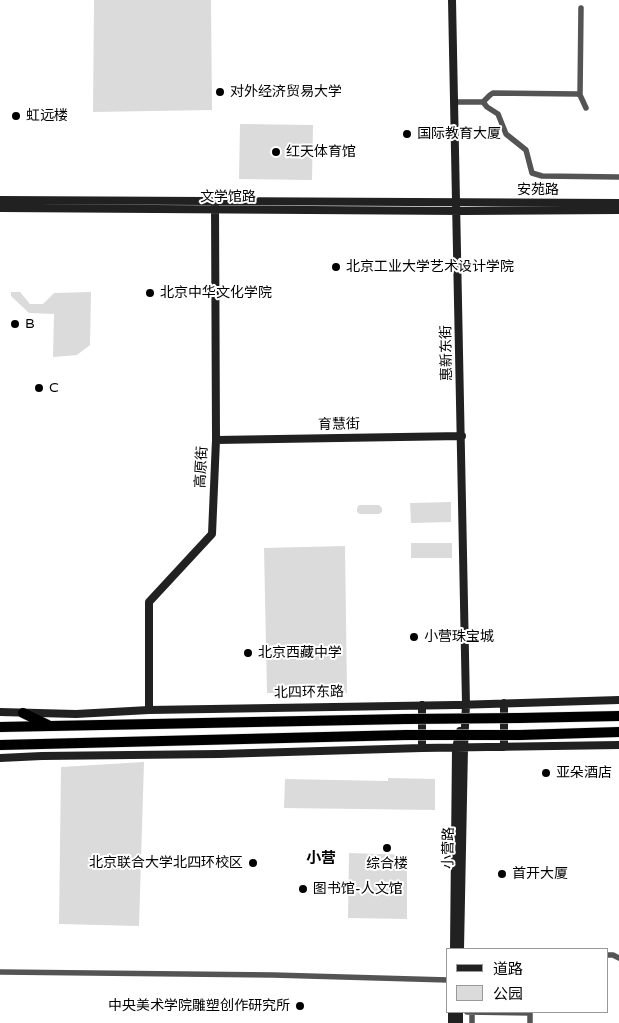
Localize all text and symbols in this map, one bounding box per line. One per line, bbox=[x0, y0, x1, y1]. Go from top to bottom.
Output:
place label: 对外经济贸易大学 bbox=[230, 84, 342, 100]
marker: 对外经济贸易大学 bbox=[214, 86, 226, 98]
place label: 虹远楼 bbox=[26, 108, 68, 124]
marker: 虹远楼 bbox=[10, 110, 22, 122]
place label: 国际教育大厦 bbox=[417, 126, 501, 142]
marker: 国际教育大厦 bbox=[401, 128, 413, 140]
place label: 红天体育馆 bbox=[286, 144, 356, 160]
marker: 红天体育馆 bbox=[270, 146, 282, 158]
street label: 安苑路 bbox=[517, 182, 559, 198]
street label: 文学馆路 bbox=[200, 189, 256, 205]
place label: 北京工业大学艺术设计学院 bbox=[346, 259, 514, 275]
marker: 北京工业大学艺术设计学院 bbox=[330, 261, 342, 273]
place label: 北京中华文化学院 bbox=[160, 285, 272, 301]
marker: 北京中华文化学院 bbox=[144, 287, 156, 299]
place label: B bbox=[25, 316, 35, 332]
marker: B bbox=[9, 318, 21, 330]
street label: 惠新东街 bbox=[438, 325, 456, 381]
place label: C bbox=[49, 380, 59, 396]
marker: C bbox=[33, 382, 45, 394]
street label: 育慧街 bbox=[318, 416, 360, 434]
street label: 高原街 bbox=[193, 446, 211, 488]
place label: 小营珠宝城 bbox=[424, 629, 494, 645]
marker: 小营珠宝城 bbox=[408, 631, 420, 643]
place label: 北京西藏中学 bbox=[258, 645, 342, 661]
marker: 北京西藏中学 bbox=[242, 647, 254, 659]
street label: 北四环东路 bbox=[274, 684, 344, 702]
place label: 亚朵酒店 bbox=[556, 765, 612, 781]
marker: 亚朵酒店 bbox=[540, 767, 552, 779]
street label: 小营路 bbox=[440, 827, 458, 869]
marker: 综合楼 bbox=[381, 842, 393, 854]
district label: 小营 bbox=[306, 850, 336, 868]
place label: 北京联合大学北四环校区 bbox=[89, 855, 243, 871]
place label: 综合楼 bbox=[366, 856, 408, 872]
marker: 北京联合大学北四环校区 bbox=[247, 857, 259, 869]
place label: 首开大厦 bbox=[512, 866, 568, 882]
marker: 首开大厦 bbox=[496, 868, 508, 880]
place label: 图书馆-人文馆 bbox=[313, 881, 403, 897]
marker: 图书馆-人文馆 bbox=[297, 883, 309, 895]
legend bbox=[446, 948, 609, 1013]
text: 道路 bbox=[493, 960, 523, 978]
text: 公园 bbox=[493, 985, 523, 1003]
place label: 中央美术学院雕塑创作研究所 bbox=[108, 998, 290, 1014]
marker: 中央美术学院雕塑创作研究所 bbox=[294, 1000, 306, 1012]

